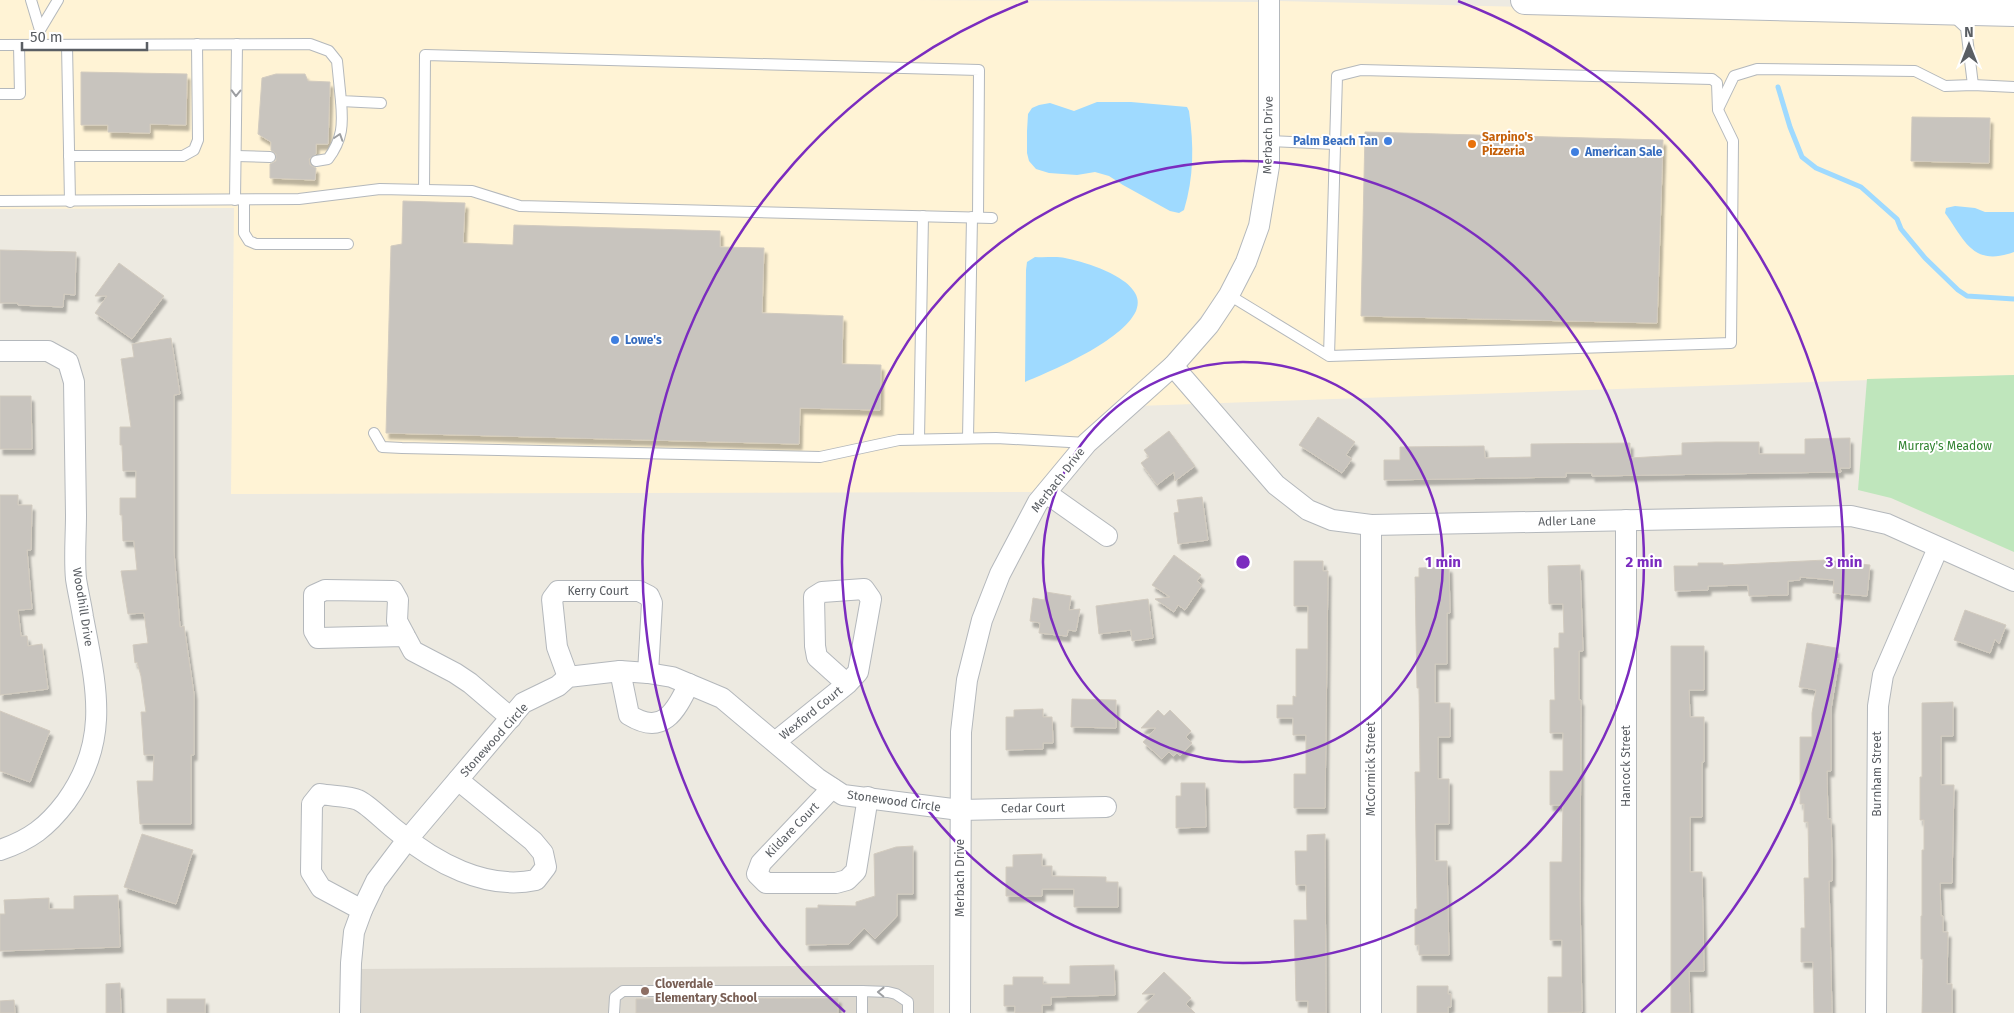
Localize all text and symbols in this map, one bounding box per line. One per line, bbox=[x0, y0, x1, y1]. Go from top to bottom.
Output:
scale bar bbox=[22, 20, 148, 52]
north arrow bbox=[1944, 20, 1994, 70]
text: N bbox=[1964, 24, 1974, 41]
text: 50 m bbox=[30, 28, 63, 46]
one-way arrow bbox=[231, 89, 242, 97]
street label: Merbach Drive bbox=[1260, 96, 1276, 174]
place label: Sarpino's Pizzeria bbox=[1482, 130, 1533, 158]
one-way arrow bbox=[333, 133, 343, 142]
place label: Palm Beach Tan bbox=[1293, 134, 1378, 148]
marker: Palm Beach Tan bbox=[1382, 135, 1394, 147]
marker: Sarpino's Pizzeria bbox=[1466, 138, 1478, 150]
place label: American Sale bbox=[1584, 145, 1663, 159]
marker: American Sale bbox=[1569, 146, 1581, 158]
place label: Lowe's bbox=[625, 333, 662, 347]
marker: Lowe's bbox=[609, 334, 621, 346]
park label: Murray's Meadow bbox=[1898, 439, 1992, 453]
street label: Merbach Drive bbox=[1028, 445, 1088, 515]
street label: Adler Lane bbox=[1538, 513, 1596, 529]
centre of rings bbox=[1234, 553, 1252, 571]
text: 1 min bbox=[1425, 553, 1461, 571]
text: 2 min bbox=[1626, 553, 1662, 571]
text: 3 min bbox=[1825, 553, 1862, 571]
street label: Woodhill Drive bbox=[70, 567, 96, 647]
street label: Kerry Court bbox=[567, 584, 629, 598]
street label: Wexford Court bbox=[777, 683, 846, 743]
street label: Stonewood Circle bbox=[457, 700, 531, 780]
street label: McCormick Street bbox=[1364, 721, 1378, 816]
street label: Hancock Street bbox=[1619, 724, 1633, 807]
street label: Burnham Street bbox=[1870, 731, 1884, 817]
street label: Stonewood Circle bbox=[846, 788, 942, 814]
street label: Kildare Court bbox=[762, 799, 822, 860]
street label: Cedar Court bbox=[1001, 800, 1066, 816]
street label: Merbach Drive bbox=[953, 839, 967, 917]
place label: Cloverdale Elementary School bbox=[655, 977, 758, 1005]
marker: Cloverdale Elementary School bbox=[639, 985, 651, 997]
one-way arrow bbox=[877, 987, 885, 998]

